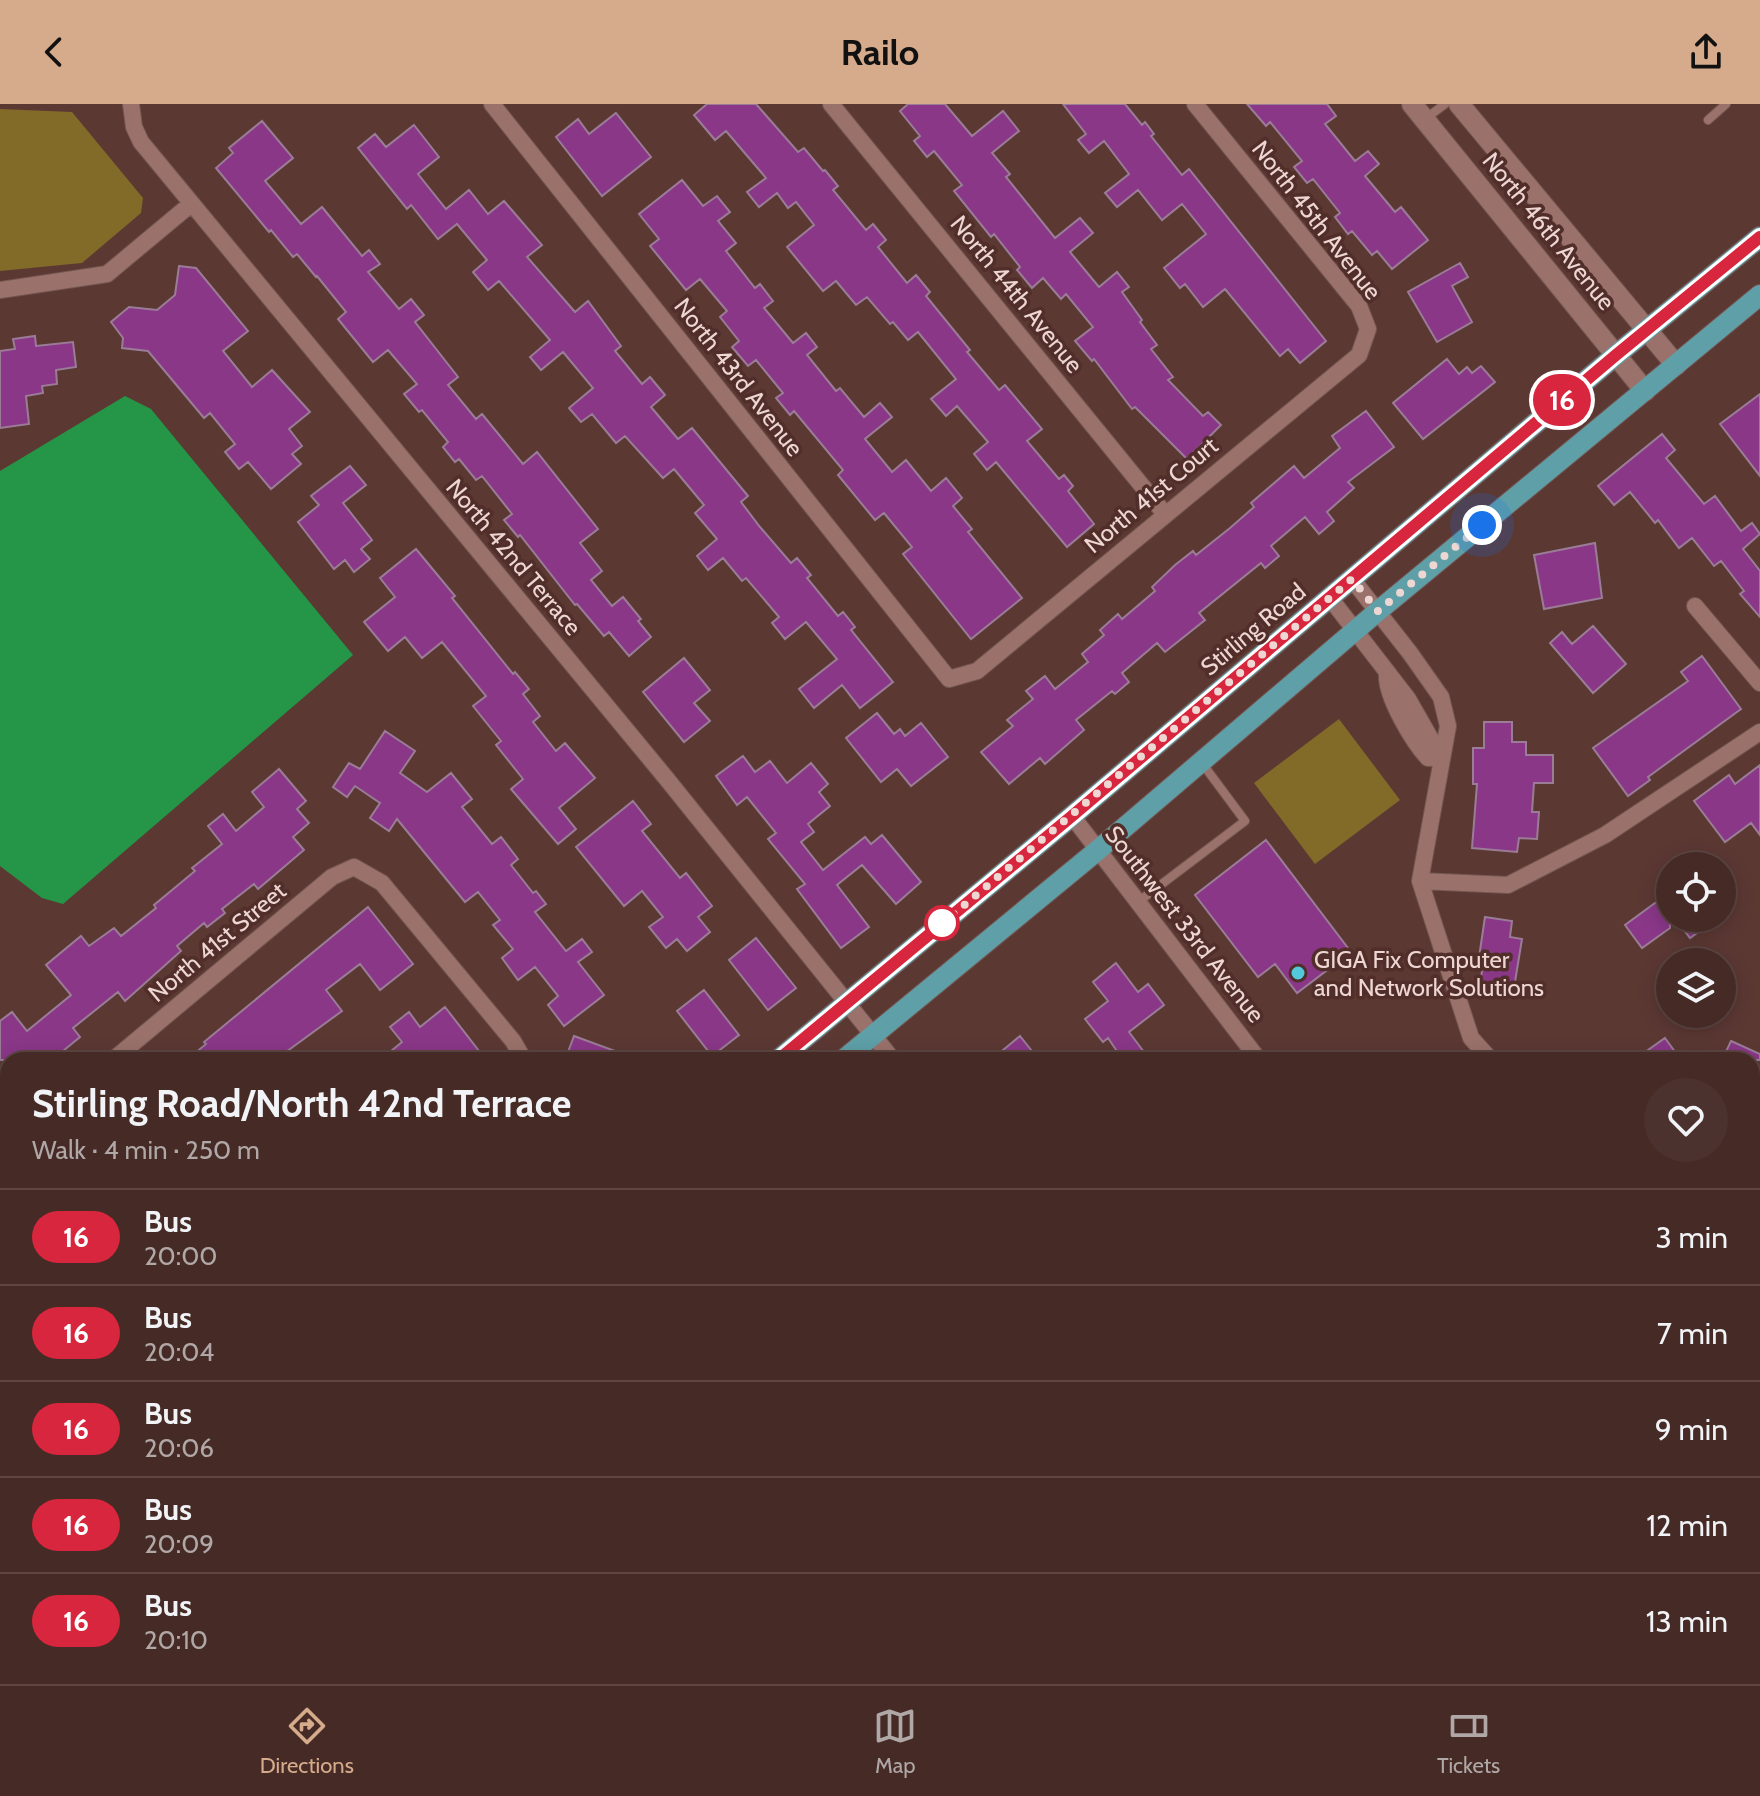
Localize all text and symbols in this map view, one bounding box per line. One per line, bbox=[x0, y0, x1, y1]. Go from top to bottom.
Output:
icon: back bbox=[32, 30, 76, 74]
text: Railo bbox=[841, 30, 919, 74]
icon: share bbox=[1684, 30, 1728, 74]
street label: North 45th Avenue bbox=[1246, 135, 1388, 305]
street label: North 46th Avenue bbox=[1477, 147, 1621, 315]
street label: North 44th Avenue bbox=[945, 209, 1089, 379]
street label: North 43rd Avenue bbox=[668, 292, 810, 462]
line badge: 16 bbox=[1526, 374, 1598, 426]
text: 16 bbox=[1549, 383, 1575, 417]
street label: North 41st Court bbox=[1079, 431, 1223, 559]
street label: North 42nd Terrace bbox=[440, 473, 588, 641]
your location bbox=[1462, 505, 1502, 545]
street label: Stirling Road bbox=[1195, 577, 1311, 681]
street label: Southwest 33rd Avenue bbox=[1099, 820, 1271, 1028]
map controls bbox=[1656, 852, 1736, 1028]
button: locate bbox=[1656, 852, 1736, 932]
street label: North 41st Street bbox=[142, 876, 292, 1008]
unlabelled marker bbox=[925, 906, 959, 940]
place label: GIGA Fix Computer and Network Solutions bbox=[1314, 945, 1544, 1002]
button: layers bbox=[1656, 948, 1736, 1028]
marker: GIGA Fix Computer and Network Solutions bbox=[1289, 964, 1307, 982]
button: heart bbox=[1644, 1078, 1728, 1162]
text: Stirling Road/North 42nd Terrace bbox=[32, 1080, 571, 1127]
text: Walk · 4 min · 250 m bbox=[32, 1134, 260, 1166]
text: Bus bbox=[144, 1203, 192, 1240]
text: 3 min bbox=[1656, 1219, 1728, 1256]
text: 16 bbox=[63, 1220, 89, 1254]
text: 20:00 bbox=[144, 1240, 217, 1272]
text: Bus bbox=[144, 1299, 192, 1336]
text: 7 min bbox=[1657, 1315, 1728, 1352]
text: 16 bbox=[63, 1316, 89, 1350]
text: 20:04 bbox=[144, 1336, 214, 1368]
text: Bus bbox=[144, 1395, 192, 1432]
text: 9 min bbox=[1655, 1411, 1728, 1448]
text: 16 bbox=[63, 1412, 89, 1446]
text: 20:06 bbox=[144, 1432, 214, 1464]
text: Bus bbox=[144, 1491, 192, 1528]
text: 12 min bbox=[1646, 1507, 1728, 1544]
text: 16 bbox=[63, 1508, 89, 1542]
text: 20:09 bbox=[144, 1528, 214, 1560]
text: Bus bbox=[144, 1587, 192, 1624]
text: 13 min bbox=[1646, 1603, 1728, 1640]
text: 16 bbox=[63, 1604, 89, 1638]
text: 20:10 bbox=[144, 1624, 208, 1656]
tab: Directions bbox=[260, 1704, 354, 1779]
tab: Map bbox=[873, 1704, 917, 1779]
tab: Tickets bbox=[1437, 1704, 1500, 1779]

